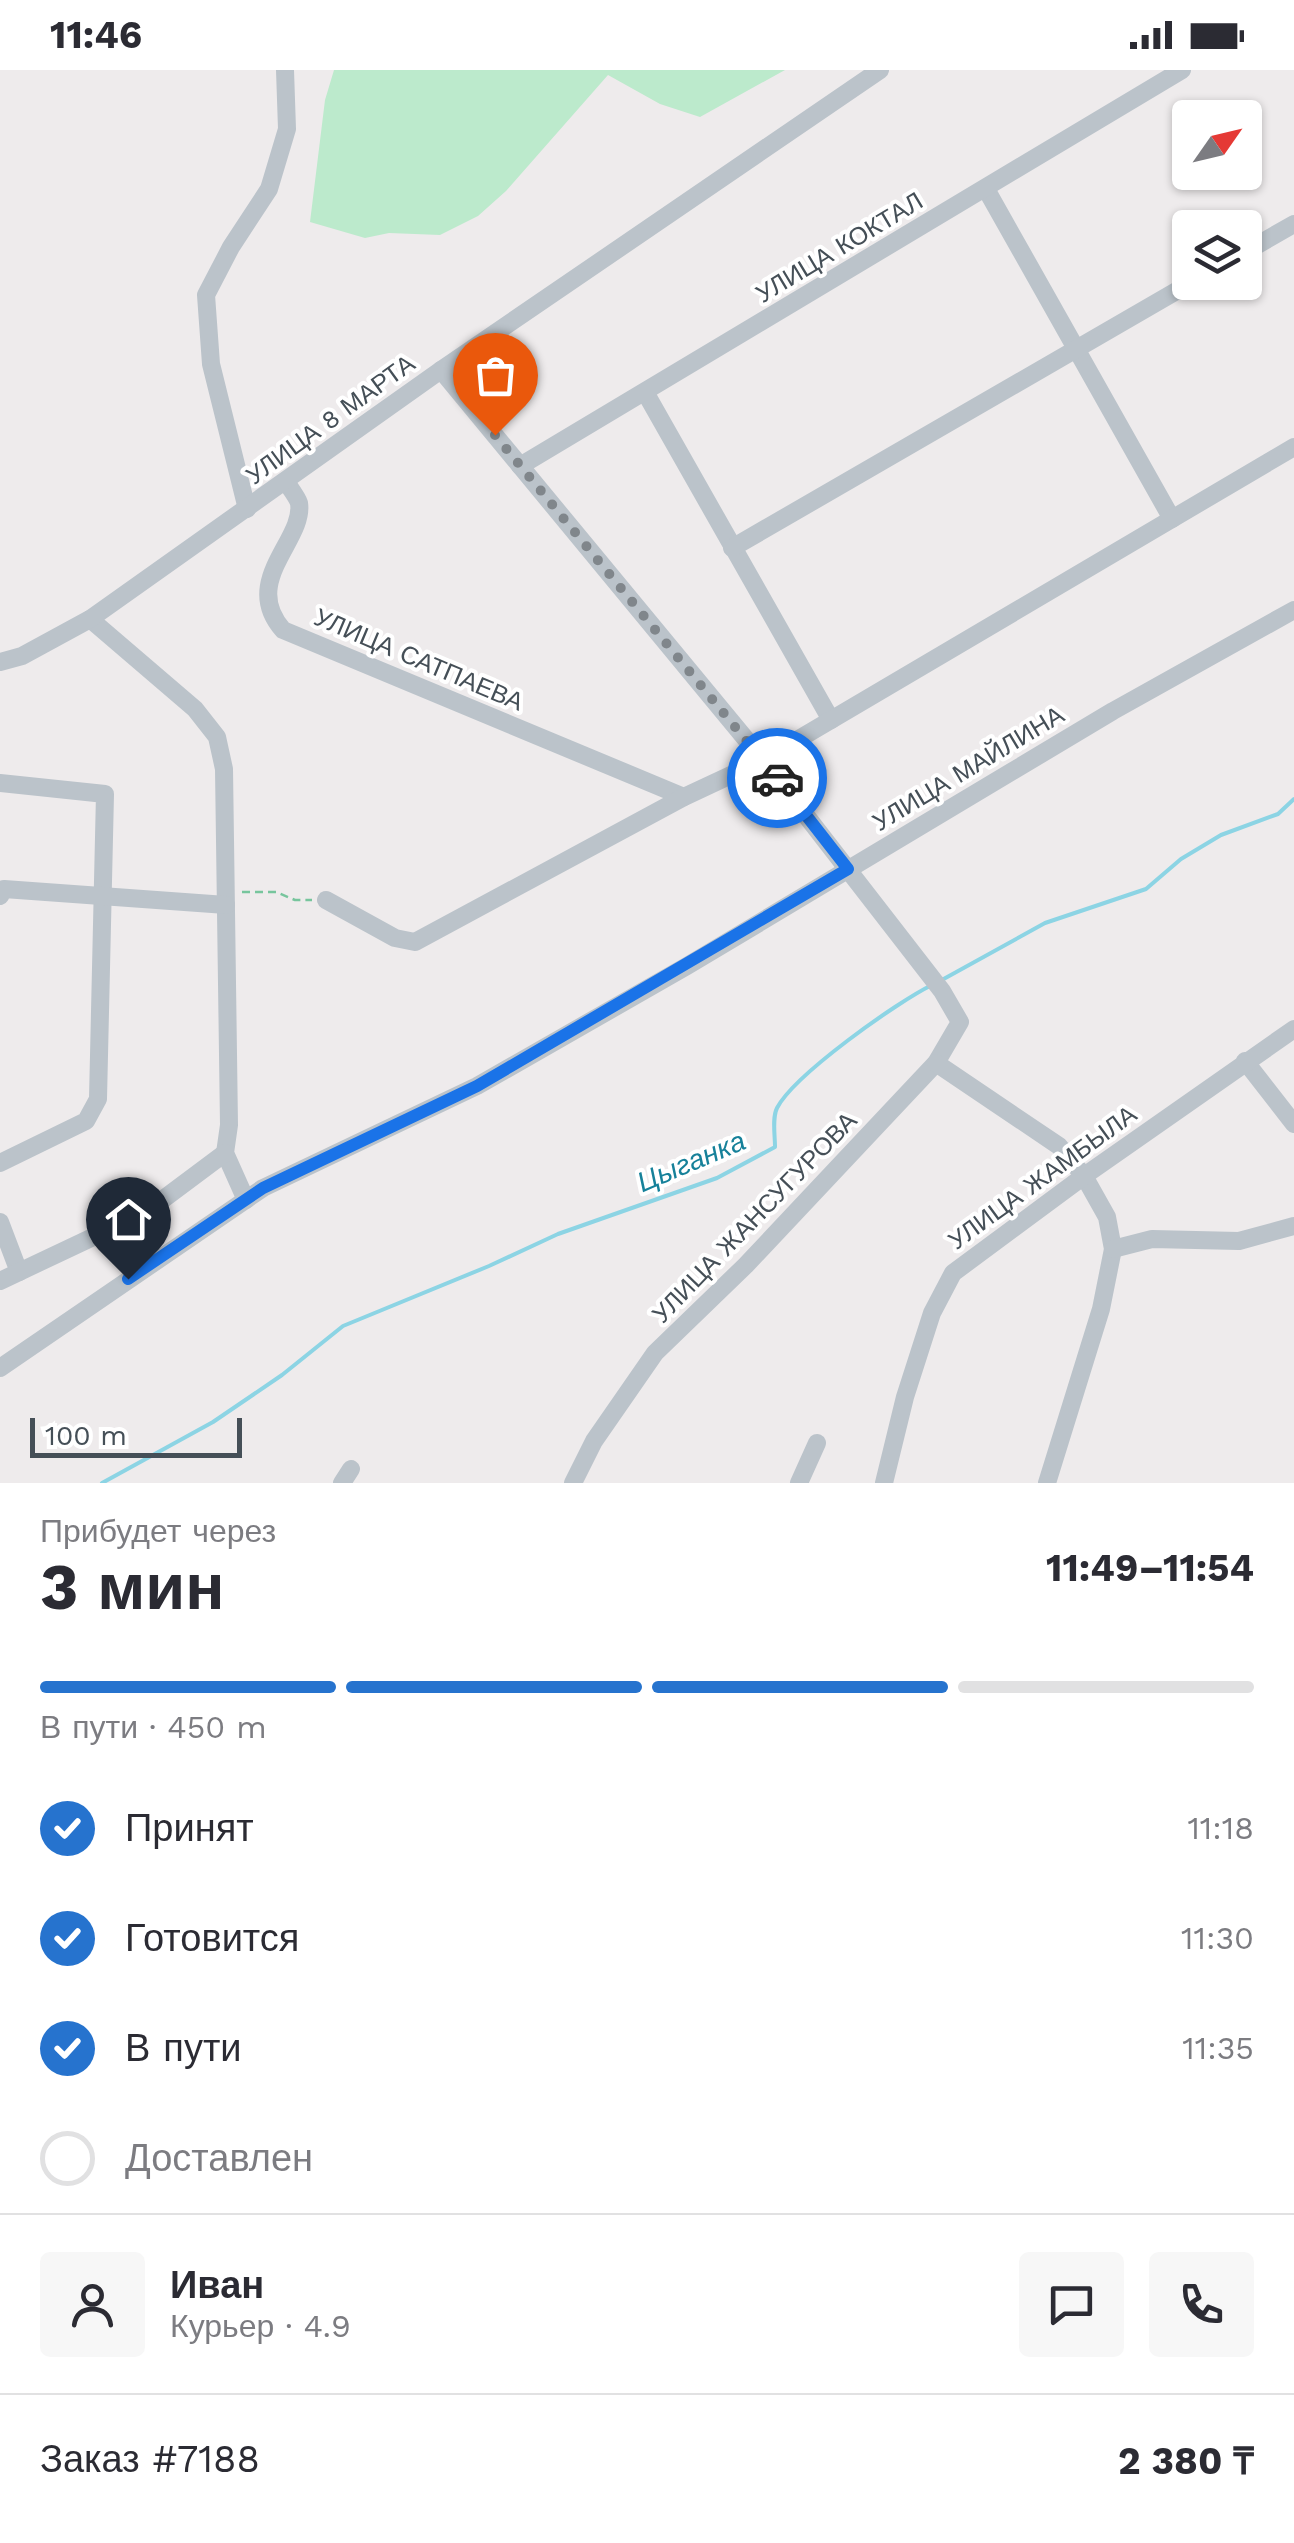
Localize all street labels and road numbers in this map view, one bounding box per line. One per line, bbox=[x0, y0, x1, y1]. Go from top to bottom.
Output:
street label: УЛИЦА КОКТАЛ bbox=[751, 186, 928, 309]
street label: УЛИЦА 8 МАРТА bbox=[240, 348, 420, 490]
street label: УЛИЦА САТПАЕВА bbox=[310, 602, 528, 717]
street label: УЛИЦА МАЙЛИНА bbox=[867, 699, 1069, 837]
street label: УЛИЦА ЖАМБЫЛА bbox=[943, 1099, 1142, 1255]
street label: УЛИЦА ЖАНСУГУРОВА bbox=[646, 1106, 863, 1329]

